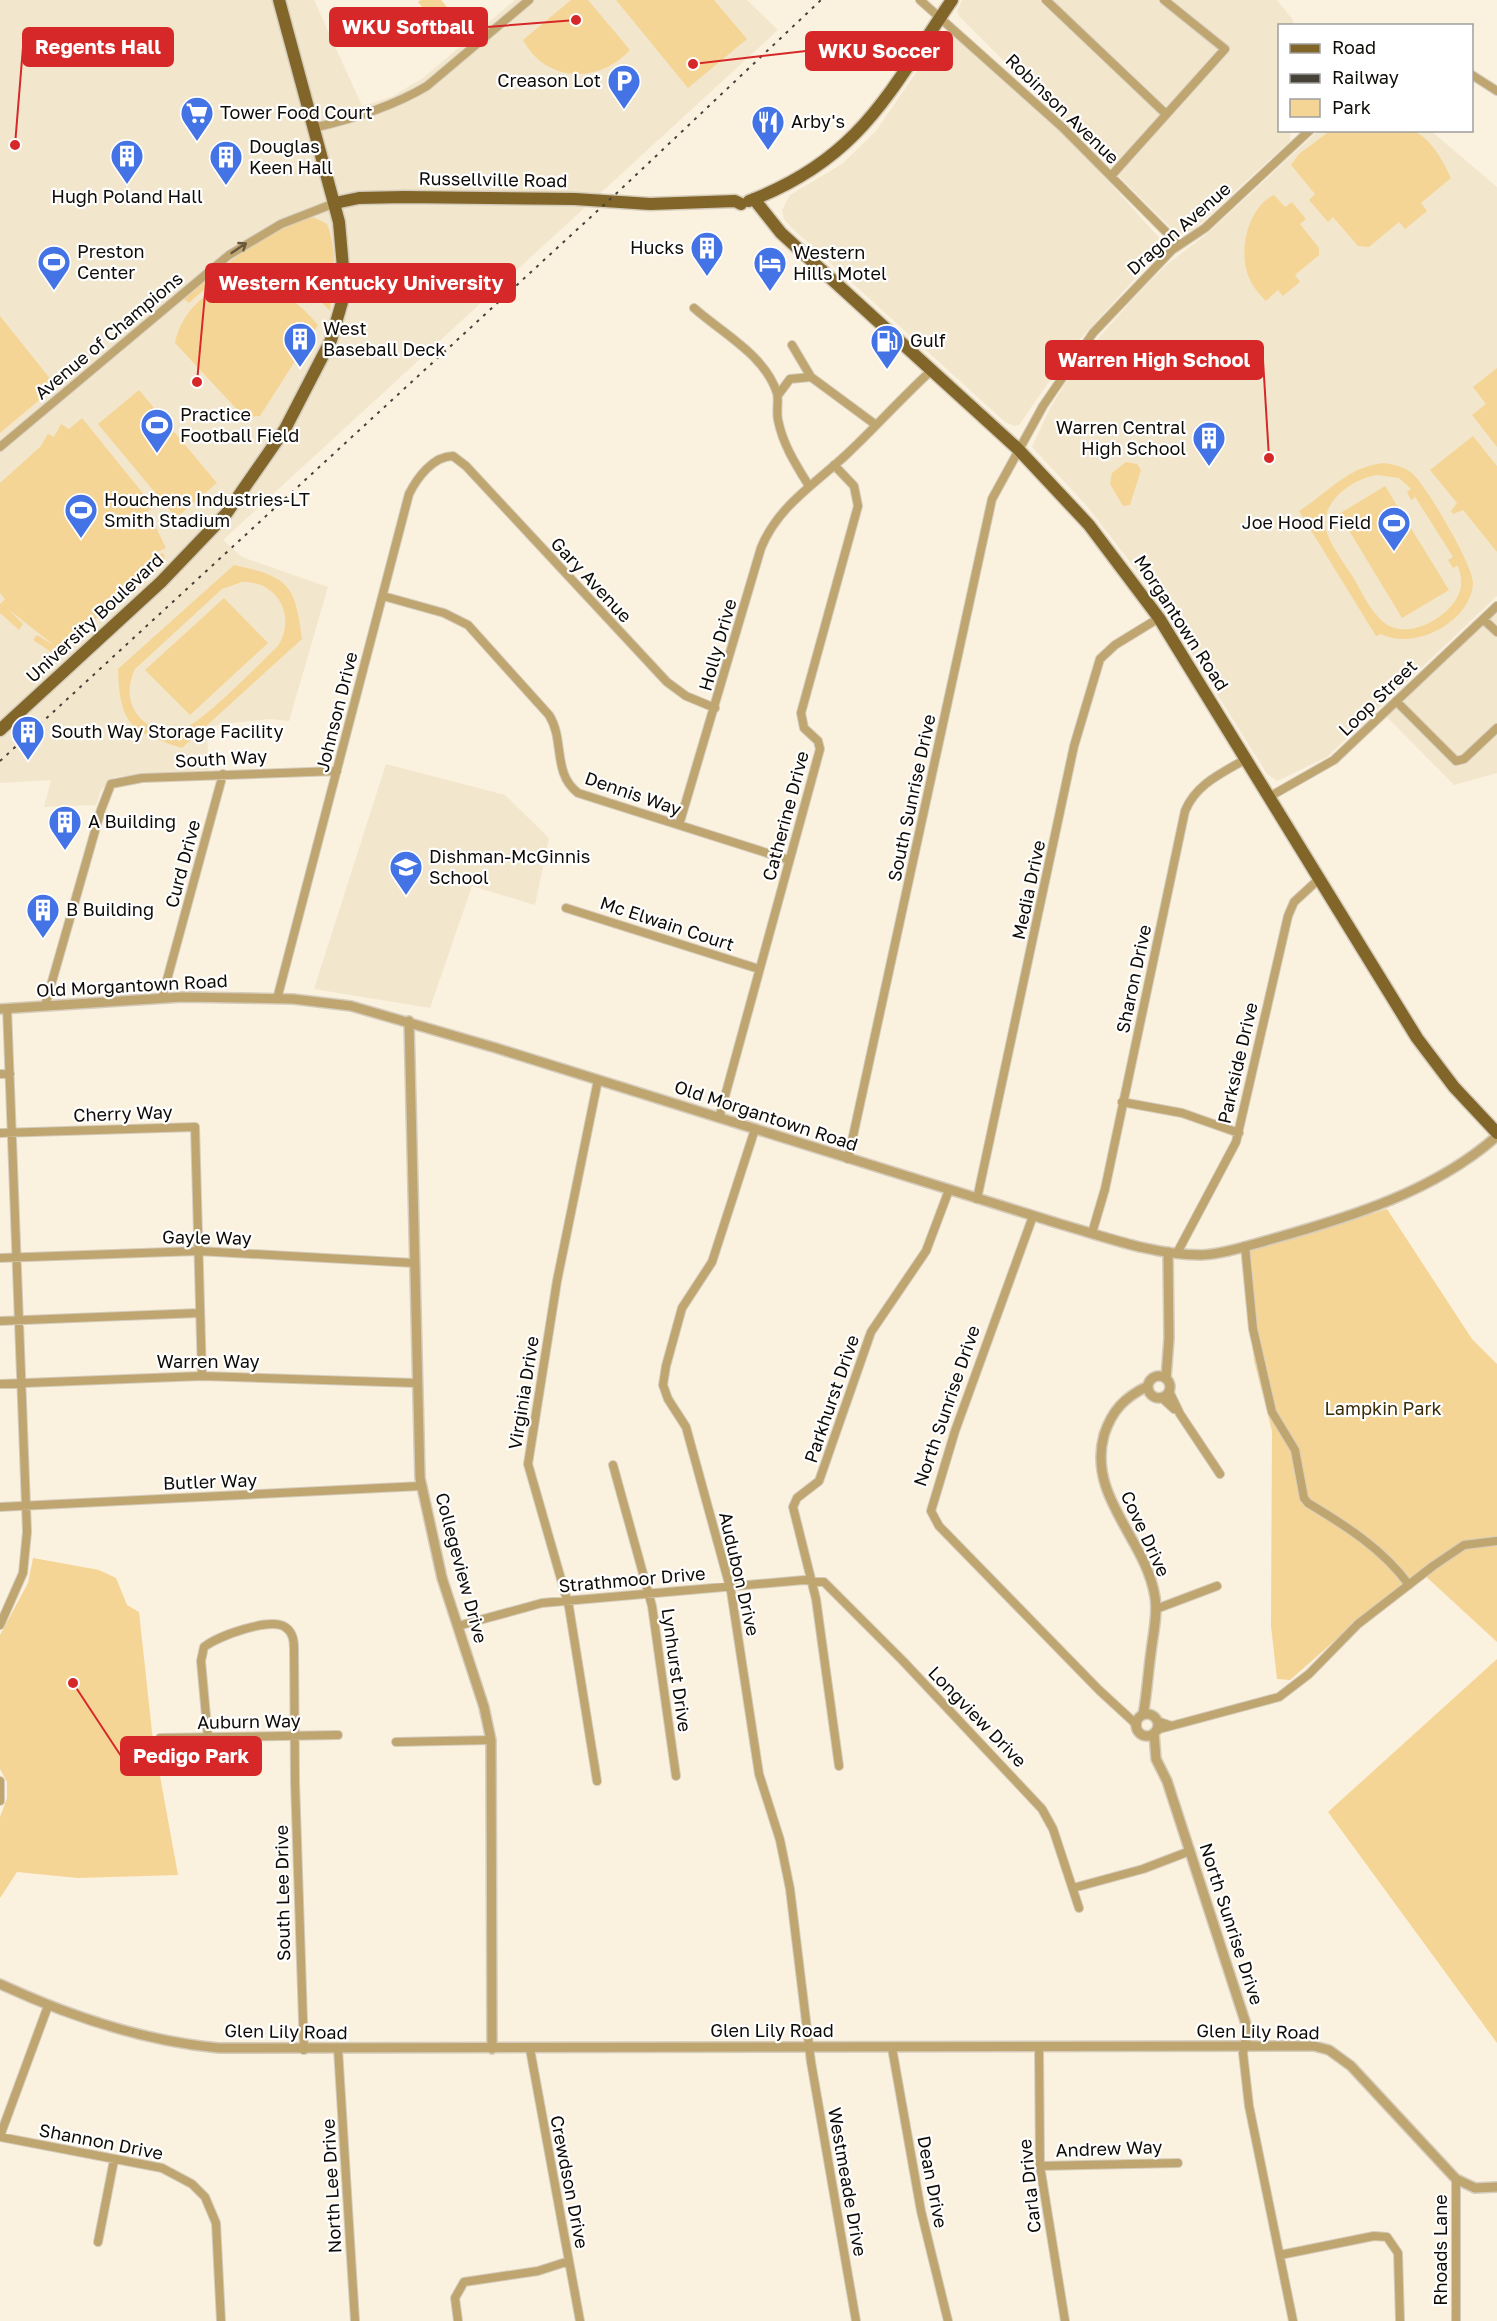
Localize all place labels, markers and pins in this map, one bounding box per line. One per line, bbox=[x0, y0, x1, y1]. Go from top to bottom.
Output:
callout: WKU Softball bbox=[330, 8, 487, 46]
callout: Regents Hall bbox=[23, 28, 173, 66]
callout: WKU Soccer bbox=[806, 32, 952, 70]
parking icon: Creason Lot bbox=[606, 63, 642, 110]
place label: Creason Lot bbox=[497, 69, 601, 91]
supermarket icon: Tower Food Court bbox=[179, 95, 215, 142]
place label: Tower Food Court bbox=[220, 101, 373, 123]
restaurant icon: Arby's bbox=[750, 104, 786, 151]
place label: Arby's bbox=[791, 110, 845, 132]
place label: Douglas Keen Hall bbox=[249, 135, 333, 178]
building icon: Hugh Poland Hall bbox=[109, 138, 145, 185]
building icon: Douglas Keen Hall bbox=[208, 139, 244, 186]
place label: Hugh Poland Hall bbox=[51, 185, 203, 207]
building icon: Hucks bbox=[689, 230, 725, 277]
place label: Hucks bbox=[630, 236, 684, 258]
place label: Preston Center bbox=[77, 240, 145, 283]
place label: Western Hills Motel bbox=[793, 241, 887, 284]
sports icon: Preston Center bbox=[36, 244, 72, 291]
hotel icon: Western Hills Motel bbox=[752, 245, 788, 292]
callout: Western Kentucky University bbox=[206, 264, 515, 302]
place label: West Baseball Deck bbox=[323, 317, 446, 360]
building icon: West Baseball Deck bbox=[282, 321, 318, 368]
fuel station icon: Gulf bbox=[869, 323, 905, 370]
place label: Gulf bbox=[910, 329, 946, 351]
callout: Warren High School bbox=[1046, 341, 1263, 379]
place label: Practice Football Field bbox=[180, 403, 299, 446]
sports icon: Practice Football Field bbox=[139, 407, 175, 454]
place label: Warren Central High School bbox=[1056, 416, 1186, 459]
building icon: Warren Central High School bbox=[1191, 420, 1227, 467]
place label: Houchens Industries-LT Smith Stadium bbox=[104, 488, 310, 531]
sports icon: Houchens Industries-LT Smith Stadium bbox=[63, 492, 99, 539]
sports icon: Joe Hood Field bbox=[1376, 505, 1412, 552]
place label: Joe Hood Field bbox=[1242, 511, 1371, 533]
building icon: South Way Storage Facility bbox=[10, 714, 46, 761]
place label: South Way Storage Facility bbox=[51, 720, 284, 742]
building icon: A Building bbox=[47, 804, 83, 851]
place label: A Building bbox=[88, 810, 176, 832]
place label: Dishman-McGinnis School bbox=[429, 845, 590, 888]
school or university icon: Dishman-McGinnis School bbox=[388, 849, 424, 896]
building icon: B Building bbox=[25, 892, 61, 939]
place label: B Building bbox=[66, 898, 154, 920]
callout: Pedigo Park bbox=[121, 1737, 261, 1775]

